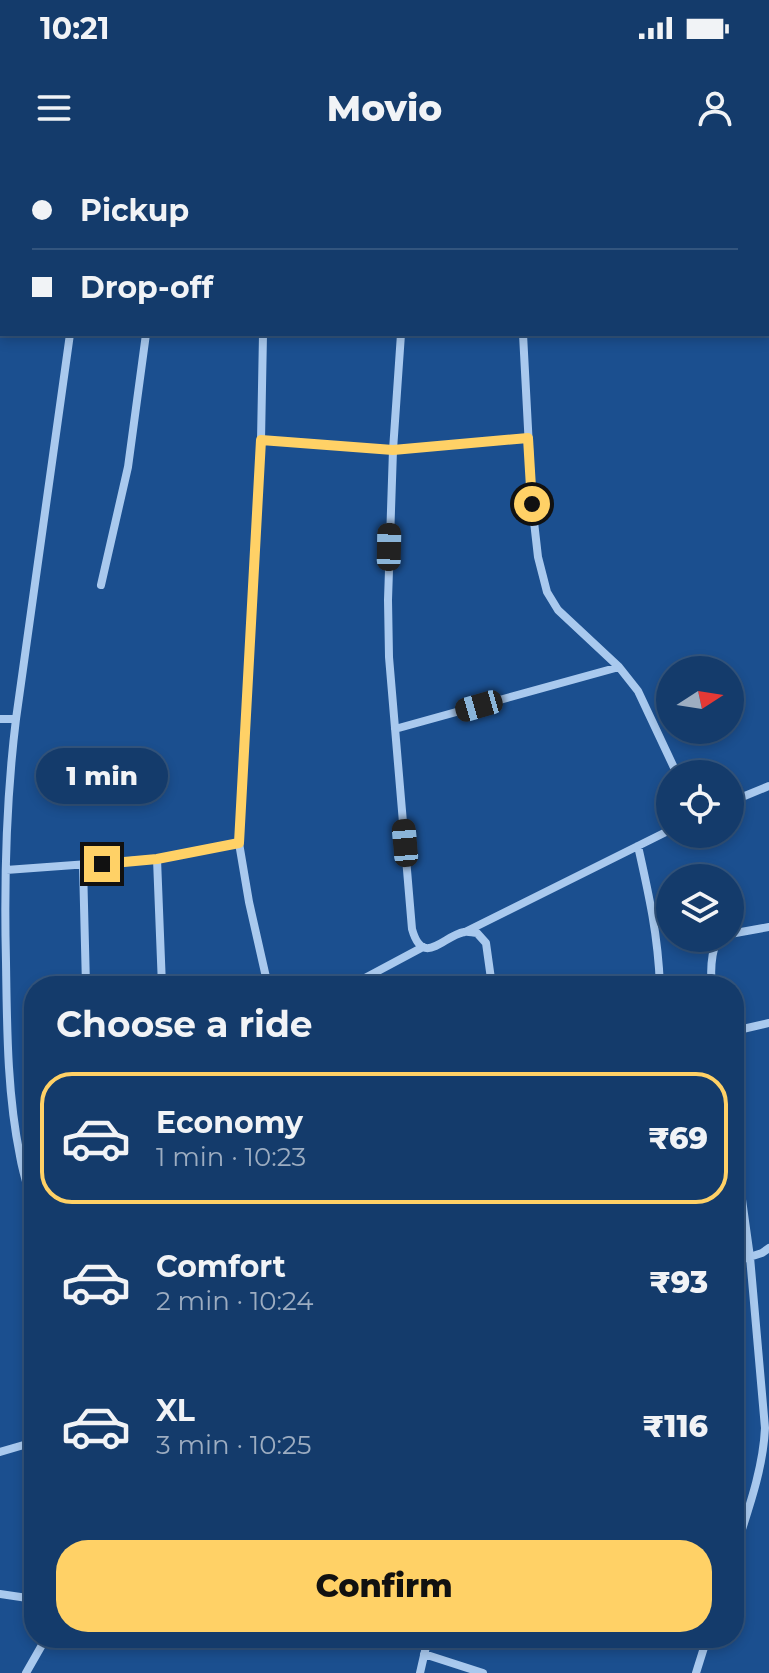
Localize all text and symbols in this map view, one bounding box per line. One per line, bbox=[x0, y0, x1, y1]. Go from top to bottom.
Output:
text: 10:21 bbox=[40, 10, 109, 47]
icon: menu bbox=[32, 86, 76, 130]
text: Movio bbox=[327, 86, 442, 130]
icon: person bbox=[693, 86, 737, 130]
text: Pickup bbox=[80, 192, 189, 229]
text: Drop-off bbox=[80, 269, 213, 306]
route start bbox=[514, 486, 550, 522]
car bbox=[377, 523, 401, 571]
north arrow bbox=[656, 656, 744, 744]
map controls bbox=[656, 656, 744, 952]
car bbox=[453, 688, 505, 724]
callout: 1 min bbox=[36, 748, 168, 804]
text: 1 min bbox=[66, 760, 138, 792]
button: locate bbox=[656, 760, 744, 848]
car bbox=[391, 818, 419, 868]
route end bbox=[84, 846, 120, 882]
button: layers bbox=[656, 864, 744, 952]
text: Choose a ride bbox=[56, 1002, 313, 1046]
icon: car bbox=[60, 1102, 132, 1174]
text: Economy bbox=[156, 1104, 303, 1141]
text: ₹69 bbox=[648, 1120, 708, 1157]
text: 1 min · 10:23 bbox=[156, 1141, 306, 1173]
icon: car bbox=[60, 1246, 132, 1318]
text: Comfort bbox=[156, 1248, 286, 1285]
text: ₹93 bbox=[649, 1264, 708, 1301]
text: 2 min · 10:24 bbox=[156, 1285, 313, 1317]
icon: car bbox=[60, 1390, 132, 1462]
text: XL bbox=[156, 1392, 195, 1429]
text: ₹116 bbox=[642, 1408, 708, 1445]
text: 3 min · 10:25 bbox=[156, 1429, 311, 1461]
button: Confirm bbox=[56, 1540, 712, 1632]

